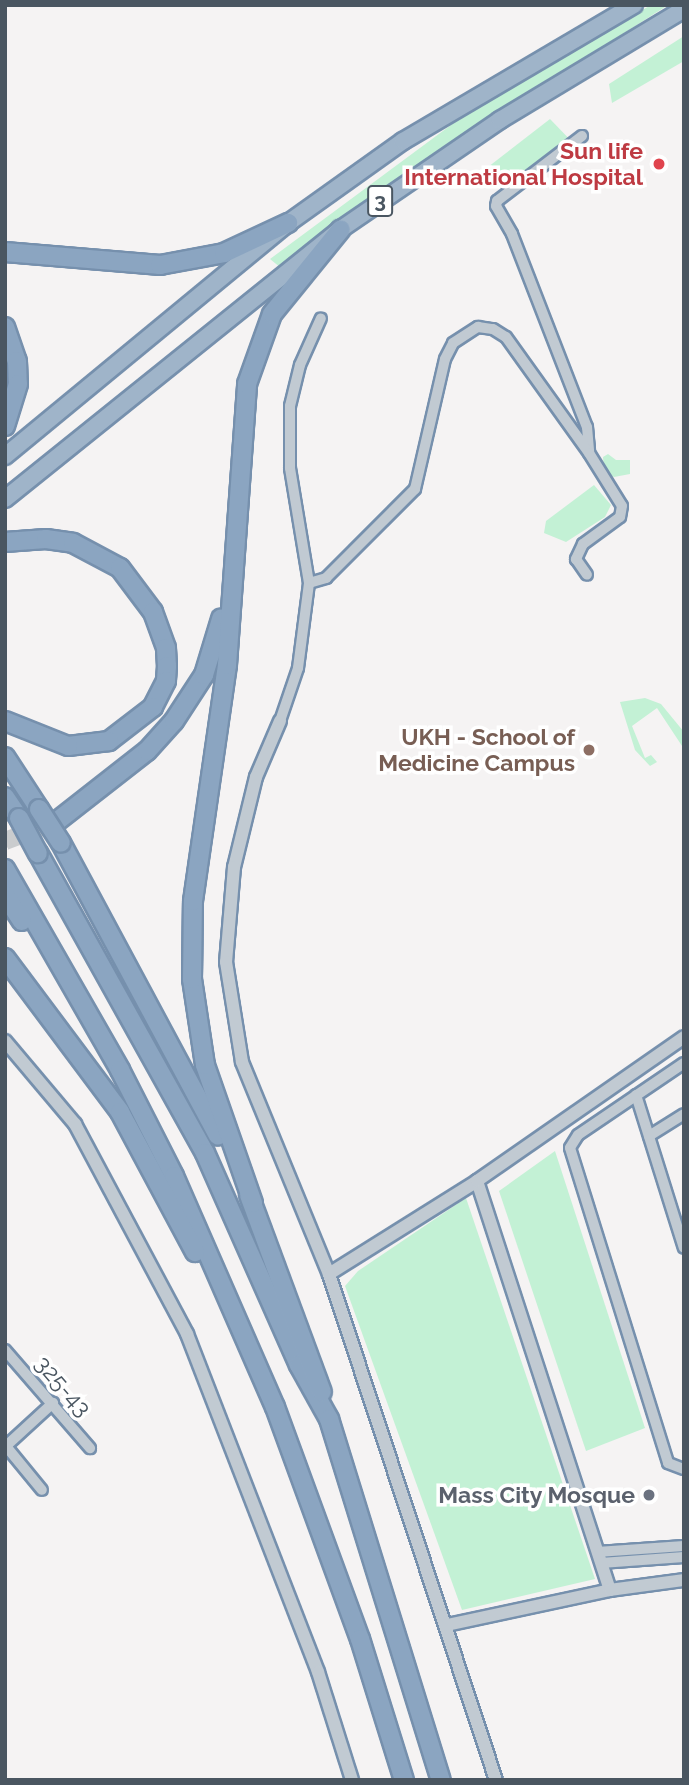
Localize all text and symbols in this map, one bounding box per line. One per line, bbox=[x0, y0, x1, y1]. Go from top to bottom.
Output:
place label: Sun life International Hospital bbox=[404, 137, 643, 191]
marker: Sun life International Hospital bbox=[649, 154, 669, 174]
road number: 3 bbox=[366, 184, 394, 218]
place label: UKH - School of Medicine Campus bbox=[378, 723, 575, 777]
marker: UKH - School of Medicine Campus bbox=[581, 742, 597, 758]
street label: 325-43 bbox=[29, 1350, 97, 1422]
place label: Mass City Mosque bbox=[438, 1481, 635, 1509]
marker: Mass City Mosque bbox=[641, 1487, 657, 1503]

